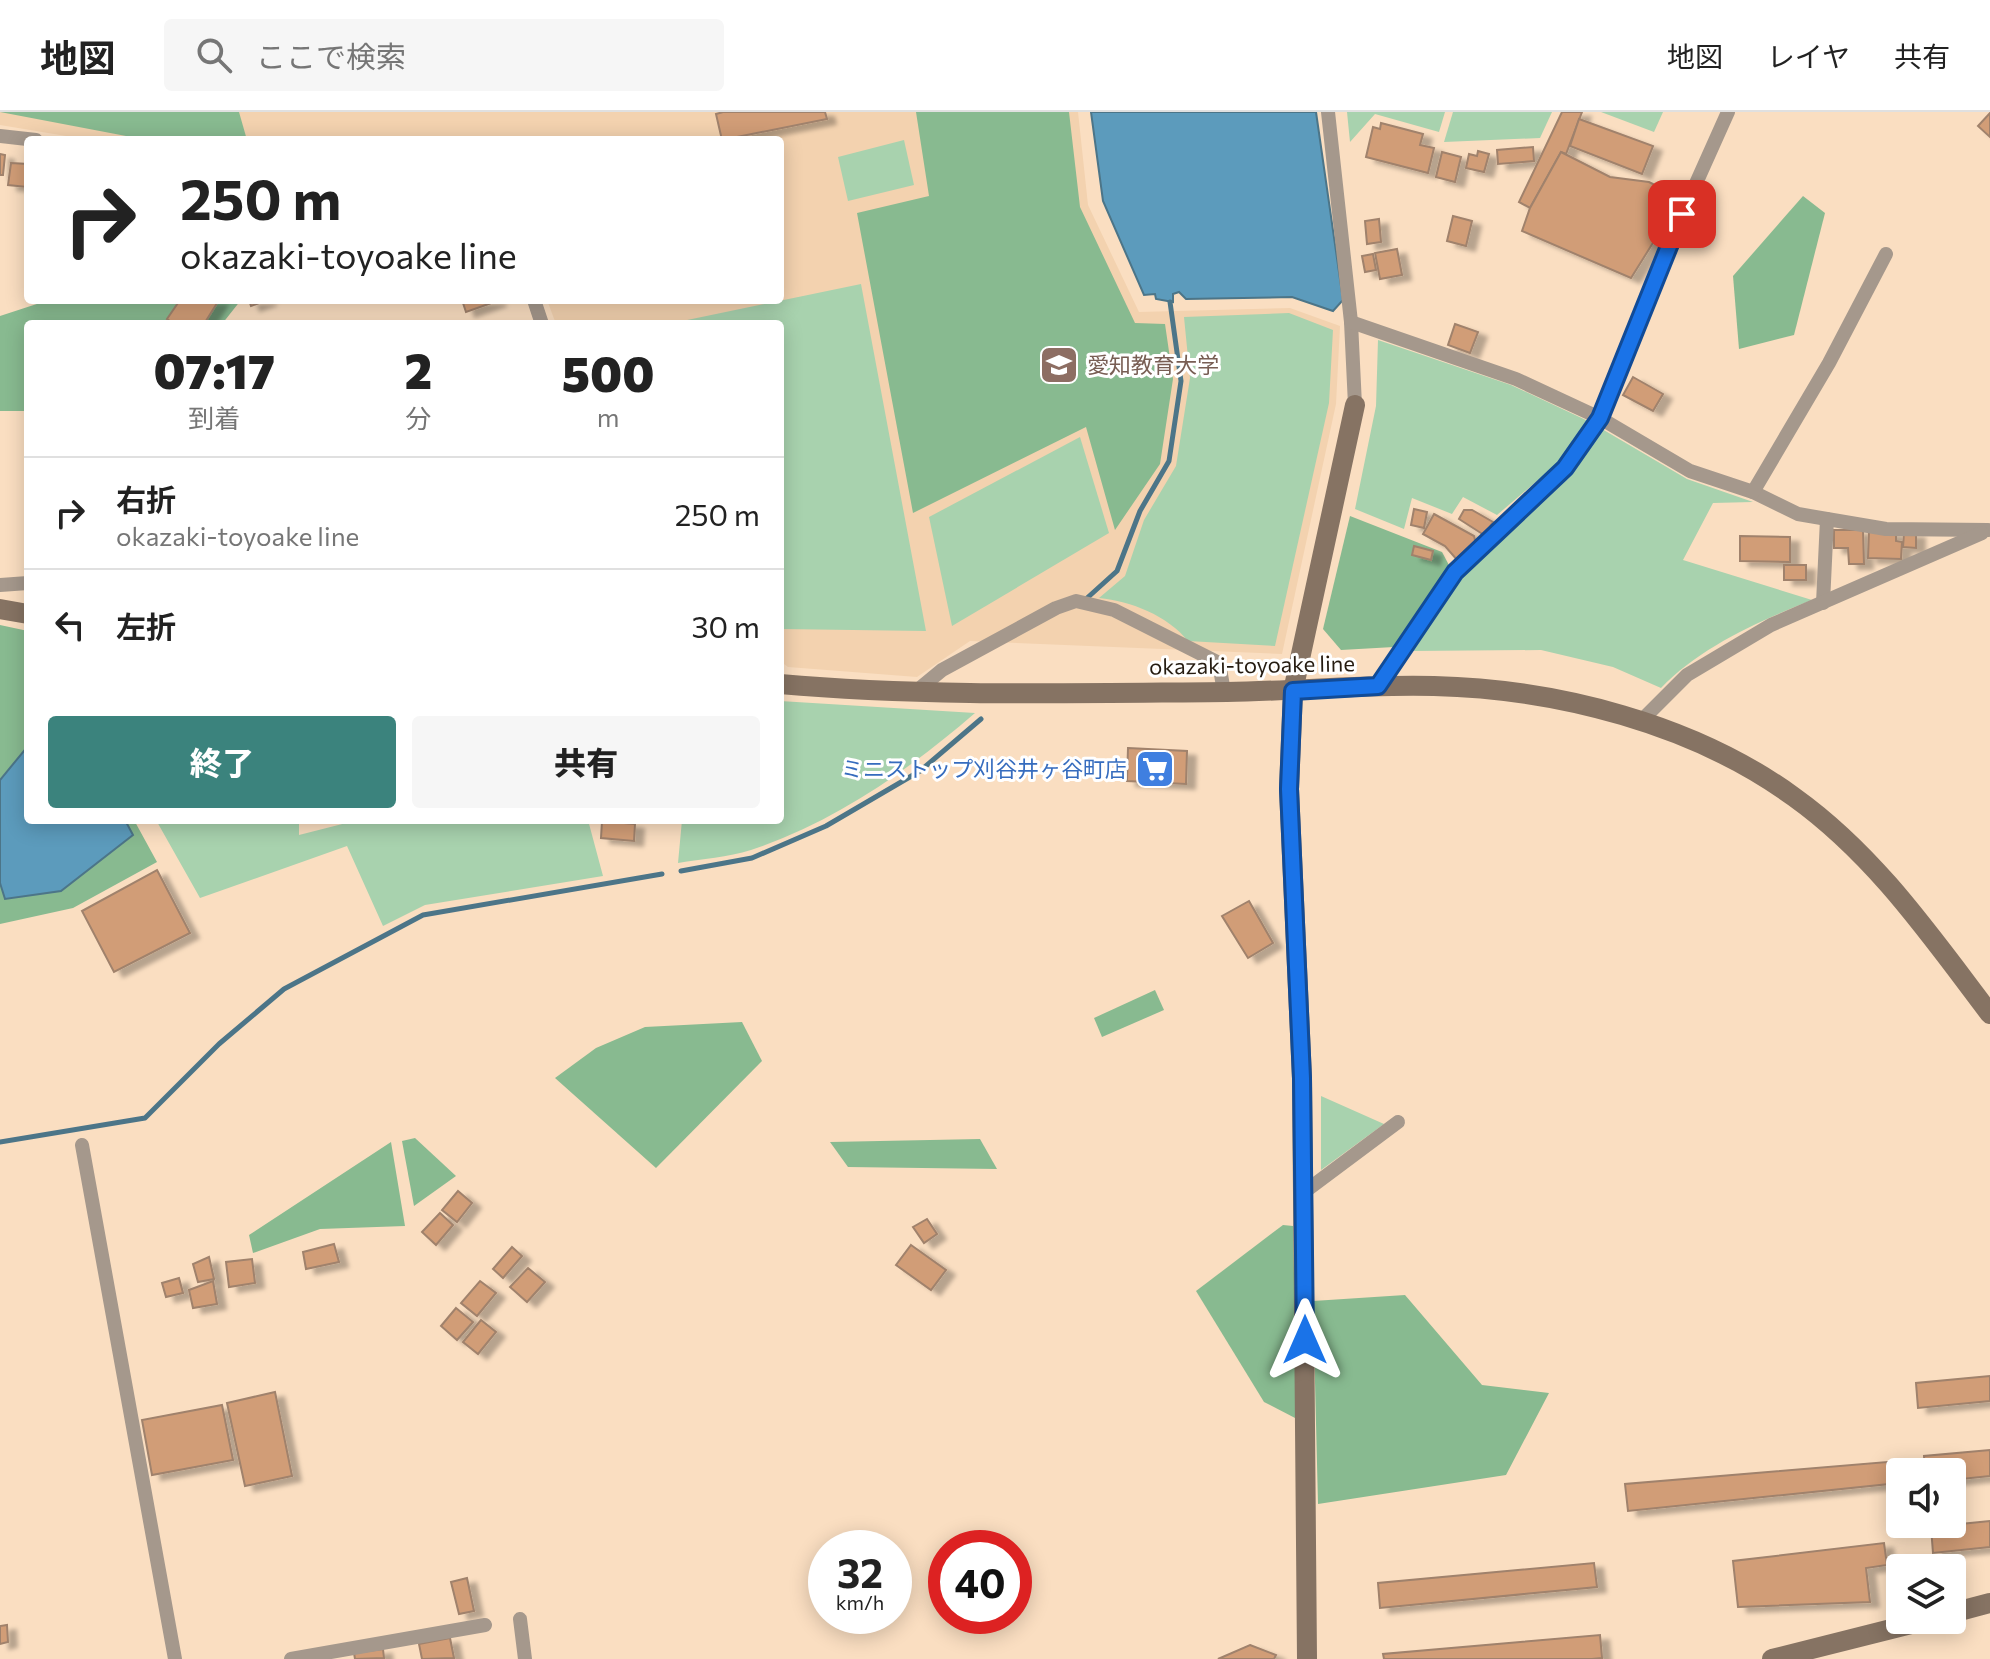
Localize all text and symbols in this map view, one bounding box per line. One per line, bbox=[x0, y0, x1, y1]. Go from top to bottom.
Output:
search box bbox=[164, 19, 724, 91]
text: 地図 bbox=[40, 33, 116, 80]
icon: search bbox=[192, 33, 236, 77]
text: ここで検索 bbox=[256, 37, 406, 74]
text: 地図 bbox=[1667, 39, 1723, 73]
text: レイヤ bbox=[1767, 39, 1850, 73]
text: 共有 bbox=[1894, 39, 1950, 73]
text: 250 m bbox=[180, 163, 341, 232]
icon: right bbox=[48, 168, 152, 272]
pin bbox=[1648, 180, 1716, 248]
icon: arrive bbox=[1660, 192, 1704, 236]
text: okazaki-toyoake line bbox=[180, 232, 517, 276]
text: 07:17 bbox=[154, 340, 275, 399]
text: 2 bbox=[404, 340, 432, 399]
text: 500 bbox=[562, 343, 654, 402]
school or university icon: 愛知教育大学 bbox=[1038, 344, 1080, 386]
place label: 愛知教育大学 bbox=[1087, 351, 1219, 378]
text: m bbox=[597, 401, 619, 432]
text: 到着 bbox=[188, 402, 240, 433]
text: 分 bbox=[405, 402, 431, 433]
text: 右折 bbox=[116, 480, 176, 517]
icon: right bbox=[48, 491, 92, 535]
text: 250 m bbox=[675, 495, 760, 532]
text: okazaki-toyoake line bbox=[116, 520, 359, 551]
icon: left bbox=[48, 603, 92, 647]
text: 左折 bbox=[116, 607, 176, 644]
text: 30 m bbox=[691, 607, 760, 644]
street label: okazaki-toyoake line bbox=[1149, 649, 1355, 680]
button: 終了 bbox=[48, 716, 396, 808]
button: 共有 bbox=[412, 716, 760, 808]
supermarket icon: ミニストップ刈谷井ヶ谷町店 bbox=[1134, 748, 1176, 790]
place label: ミニストップ刈谷井ヶ谷町店 bbox=[841, 755, 1127, 782]
position arrow bbox=[1263, 1298, 1347, 1382]
map controls bbox=[1886, 1458, 1966, 1634]
button: sound bbox=[1886, 1458, 1966, 1538]
speed limit sign: 40 bbox=[928, 1530, 1032, 1634]
text: 32 bbox=[837, 1547, 883, 1596]
button: layers bbox=[1886, 1554, 1966, 1634]
text: km/h bbox=[836, 1590, 884, 1614]

